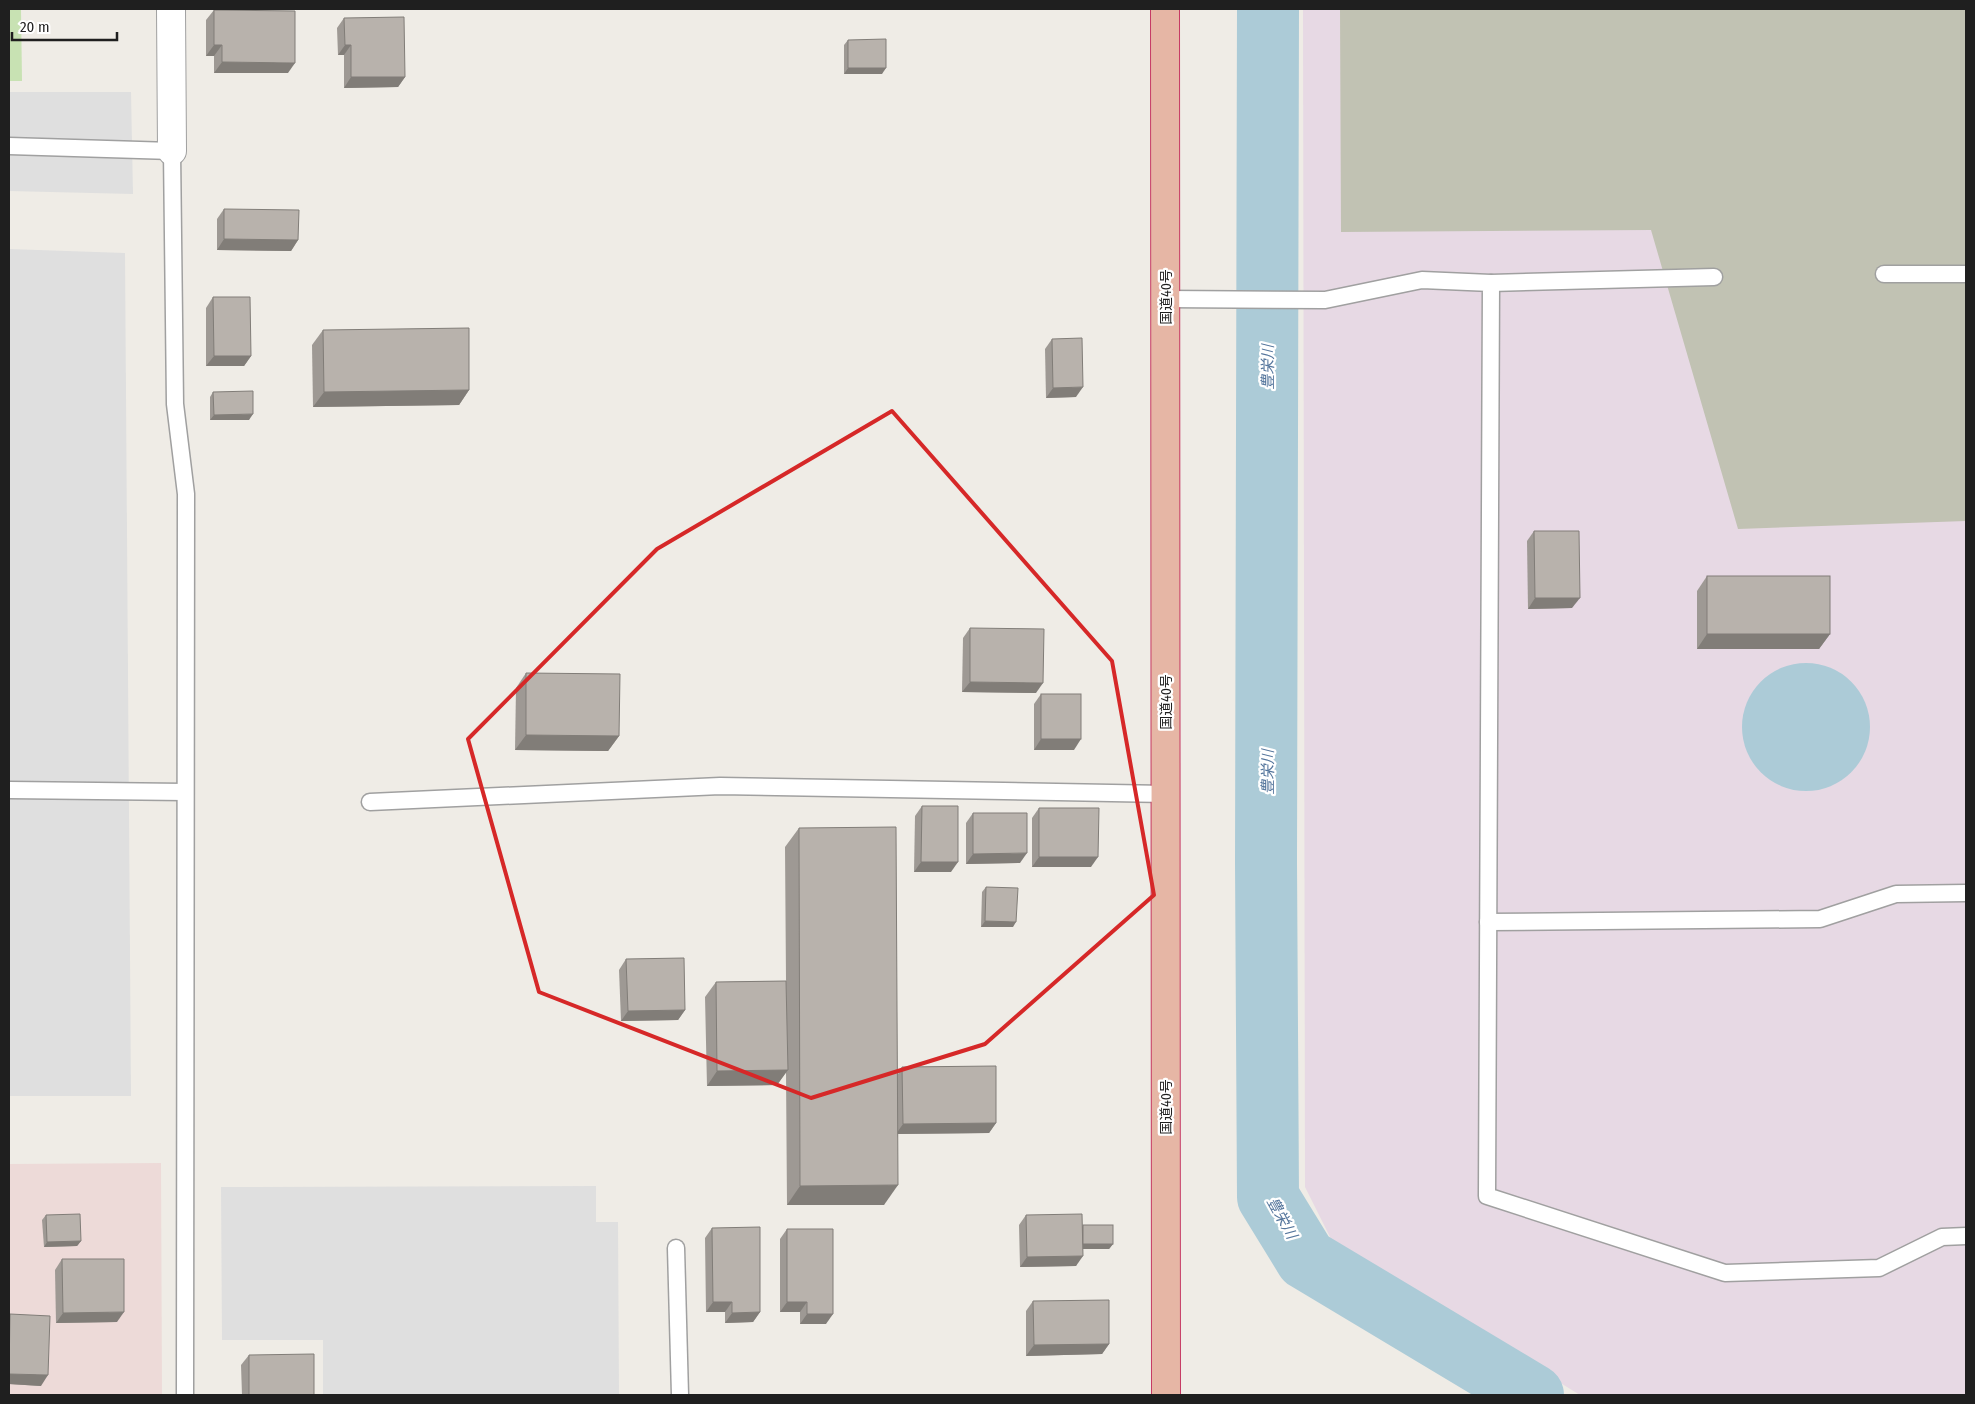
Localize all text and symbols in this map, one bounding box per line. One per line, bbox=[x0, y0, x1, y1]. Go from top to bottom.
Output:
scale bar bbox=[12, 10, 118, 42]
text: 20 m bbox=[20, 18, 50, 36]
street label: 国道40号 bbox=[1158, 269, 1175, 325]
water label: 豊栄川 bbox=[1259, 343, 1277, 390]
street label: 国道40号 bbox=[1158, 674, 1175, 730]
water label: 豊栄川 bbox=[1259, 748, 1277, 795]
street label: 国道40号 bbox=[1158, 1079, 1175, 1135]
water label: 豊栄川 bbox=[1263, 1194, 1302, 1244]

